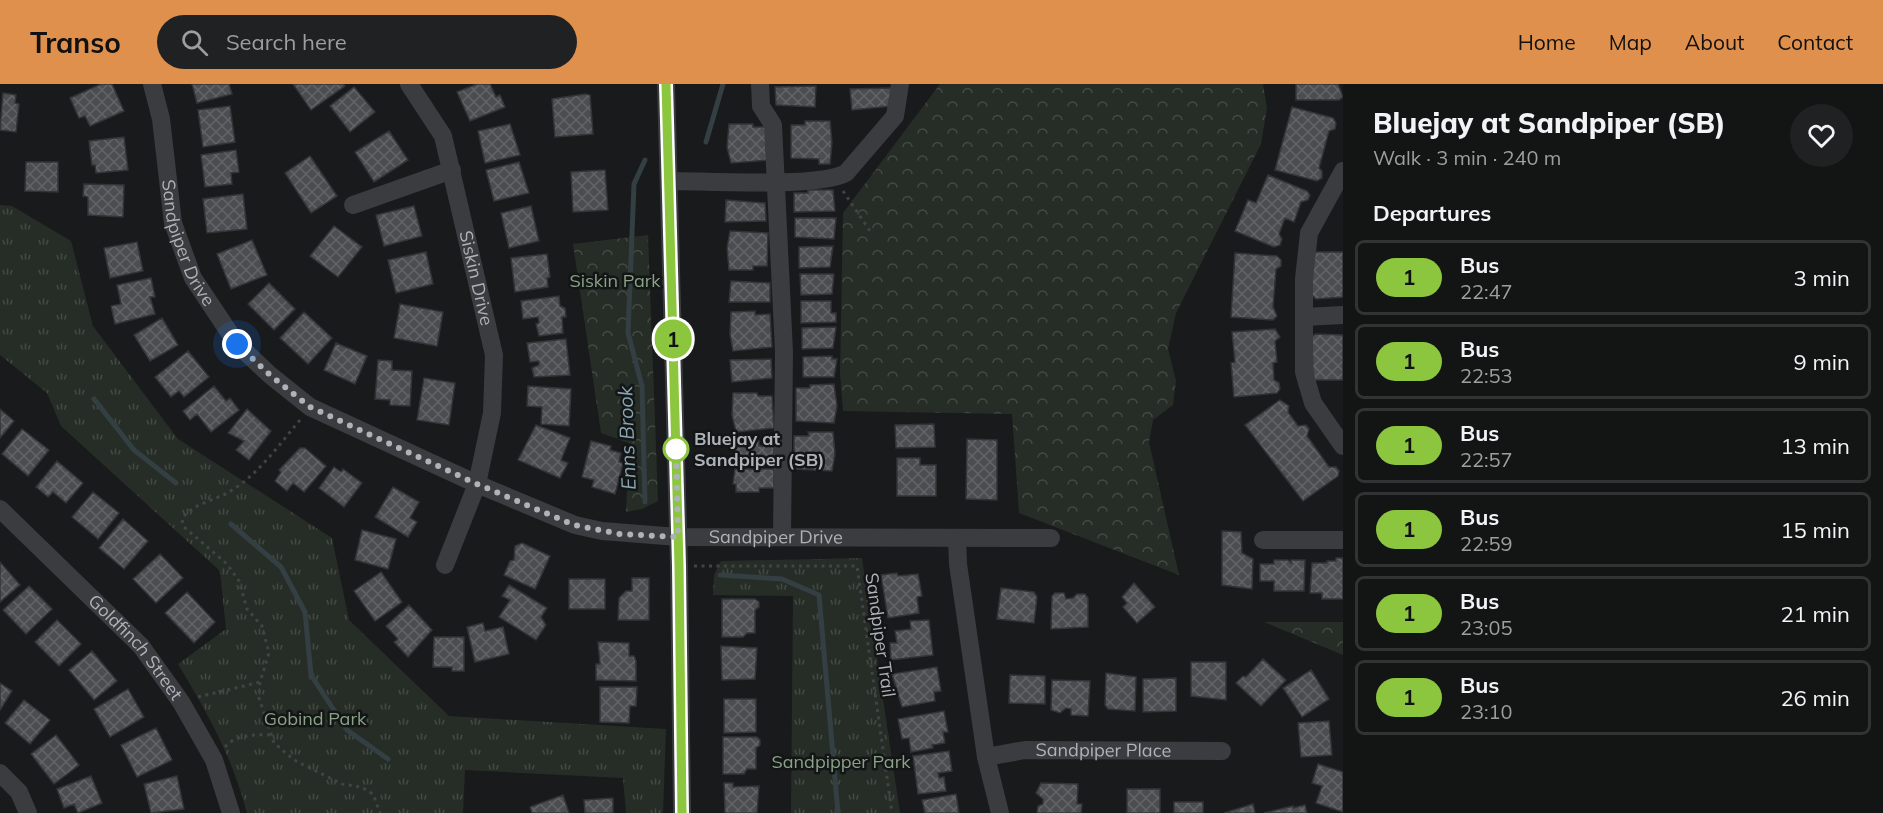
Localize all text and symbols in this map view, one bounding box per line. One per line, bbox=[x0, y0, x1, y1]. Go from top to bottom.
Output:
search box bbox=[157, 15, 577, 69]
text: Transo bbox=[30, 25, 121, 60]
icon: search bbox=[178, 26, 211, 59]
text: Search here bbox=[226, 28, 347, 56]
text: Home bbox=[1518, 29, 1576, 55]
text: Map bbox=[1609, 29, 1652, 55]
text: About bbox=[1685, 29, 1744, 55]
text: Contact bbox=[1777, 29, 1853, 55]
button: heart bbox=[1790, 104, 1853, 167]
text: Bluejay at Sandpiper (SB) bbox=[1373, 105, 1726, 140]
text: Walk · 3 min · 240 m bbox=[1373, 145, 1561, 170]
street label: Sandpiper Drive bbox=[157, 178, 221, 310]
text: Departures bbox=[1373, 199, 1491, 227]
street label: Siskin Drive bbox=[454, 228, 499, 328]
text: Bus bbox=[1460, 251, 1499, 279]
text: 1 bbox=[1403, 264, 1415, 290]
text: 3 min bbox=[1794, 264, 1850, 292]
park label: Siskin Park bbox=[569, 269, 661, 292]
text: 22:47 bbox=[1460, 279, 1513, 304]
line badge: 1 bbox=[654, 320, 692, 358]
text: 1 bbox=[667, 326, 679, 352]
your location bbox=[222, 329, 252, 359]
text: Bus bbox=[1460, 335, 1499, 363]
text: 1 bbox=[1403, 348, 1415, 374]
text: 9 min bbox=[1794, 348, 1850, 376]
text: 22:53 bbox=[1460, 363, 1513, 388]
water label: Enns Brook bbox=[612, 385, 641, 491]
text: Bus bbox=[1460, 419, 1499, 447]
place label: Bluejay at Sandpiper (SB) bbox=[694, 427, 825, 471]
text: 1 bbox=[1403, 432, 1415, 458]
text: 13 min bbox=[1780, 432, 1850, 460]
marker: Bluejay at Sandpiper (SB) bbox=[663, 436, 689, 462]
text: 22:57 bbox=[1460, 447, 1513, 472]
text: Bus bbox=[1460, 503, 1499, 531]
text: 1 bbox=[1403, 516, 1415, 542]
text: 15 min bbox=[1780, 516, 1850, 544]
street label: Sandpiper Drive bbox=[709, 525, 843, 548]
text: 22:59 bbox=[1460, 531, 1513, 556]
street label: Sandpiper Trail bbox=[860, 571, 901, 699]
text: Bus bbox=[1460, 587, 1499, 615]
street label: Goldfinch Street bbox=[84, 589, 188, 705]
text: 1 bbox=[1403, 600, 1415, 626]
text: 21 min bbox=[1780, 600, 1850, 628]
text: 23:05 bbox=[1460, 615, 1513, 640]
text: Bus bbox=[1460, 671, 1499, 699]
text: 1 bbox=[1403, 684, 1415, 710]
text: 26 min bbox=[1780, 684, 1850, 712]
text: 23:10 bbox=[1460, 699, 1513, 724]
park label: Gobind Park bbox=[264, 707, 367, 730]
street label: Sandpiper Place bbox=[1035, 738, 1171, 762]
park label: Sandpipper Park bbox=[772, 750, 911, 773]

